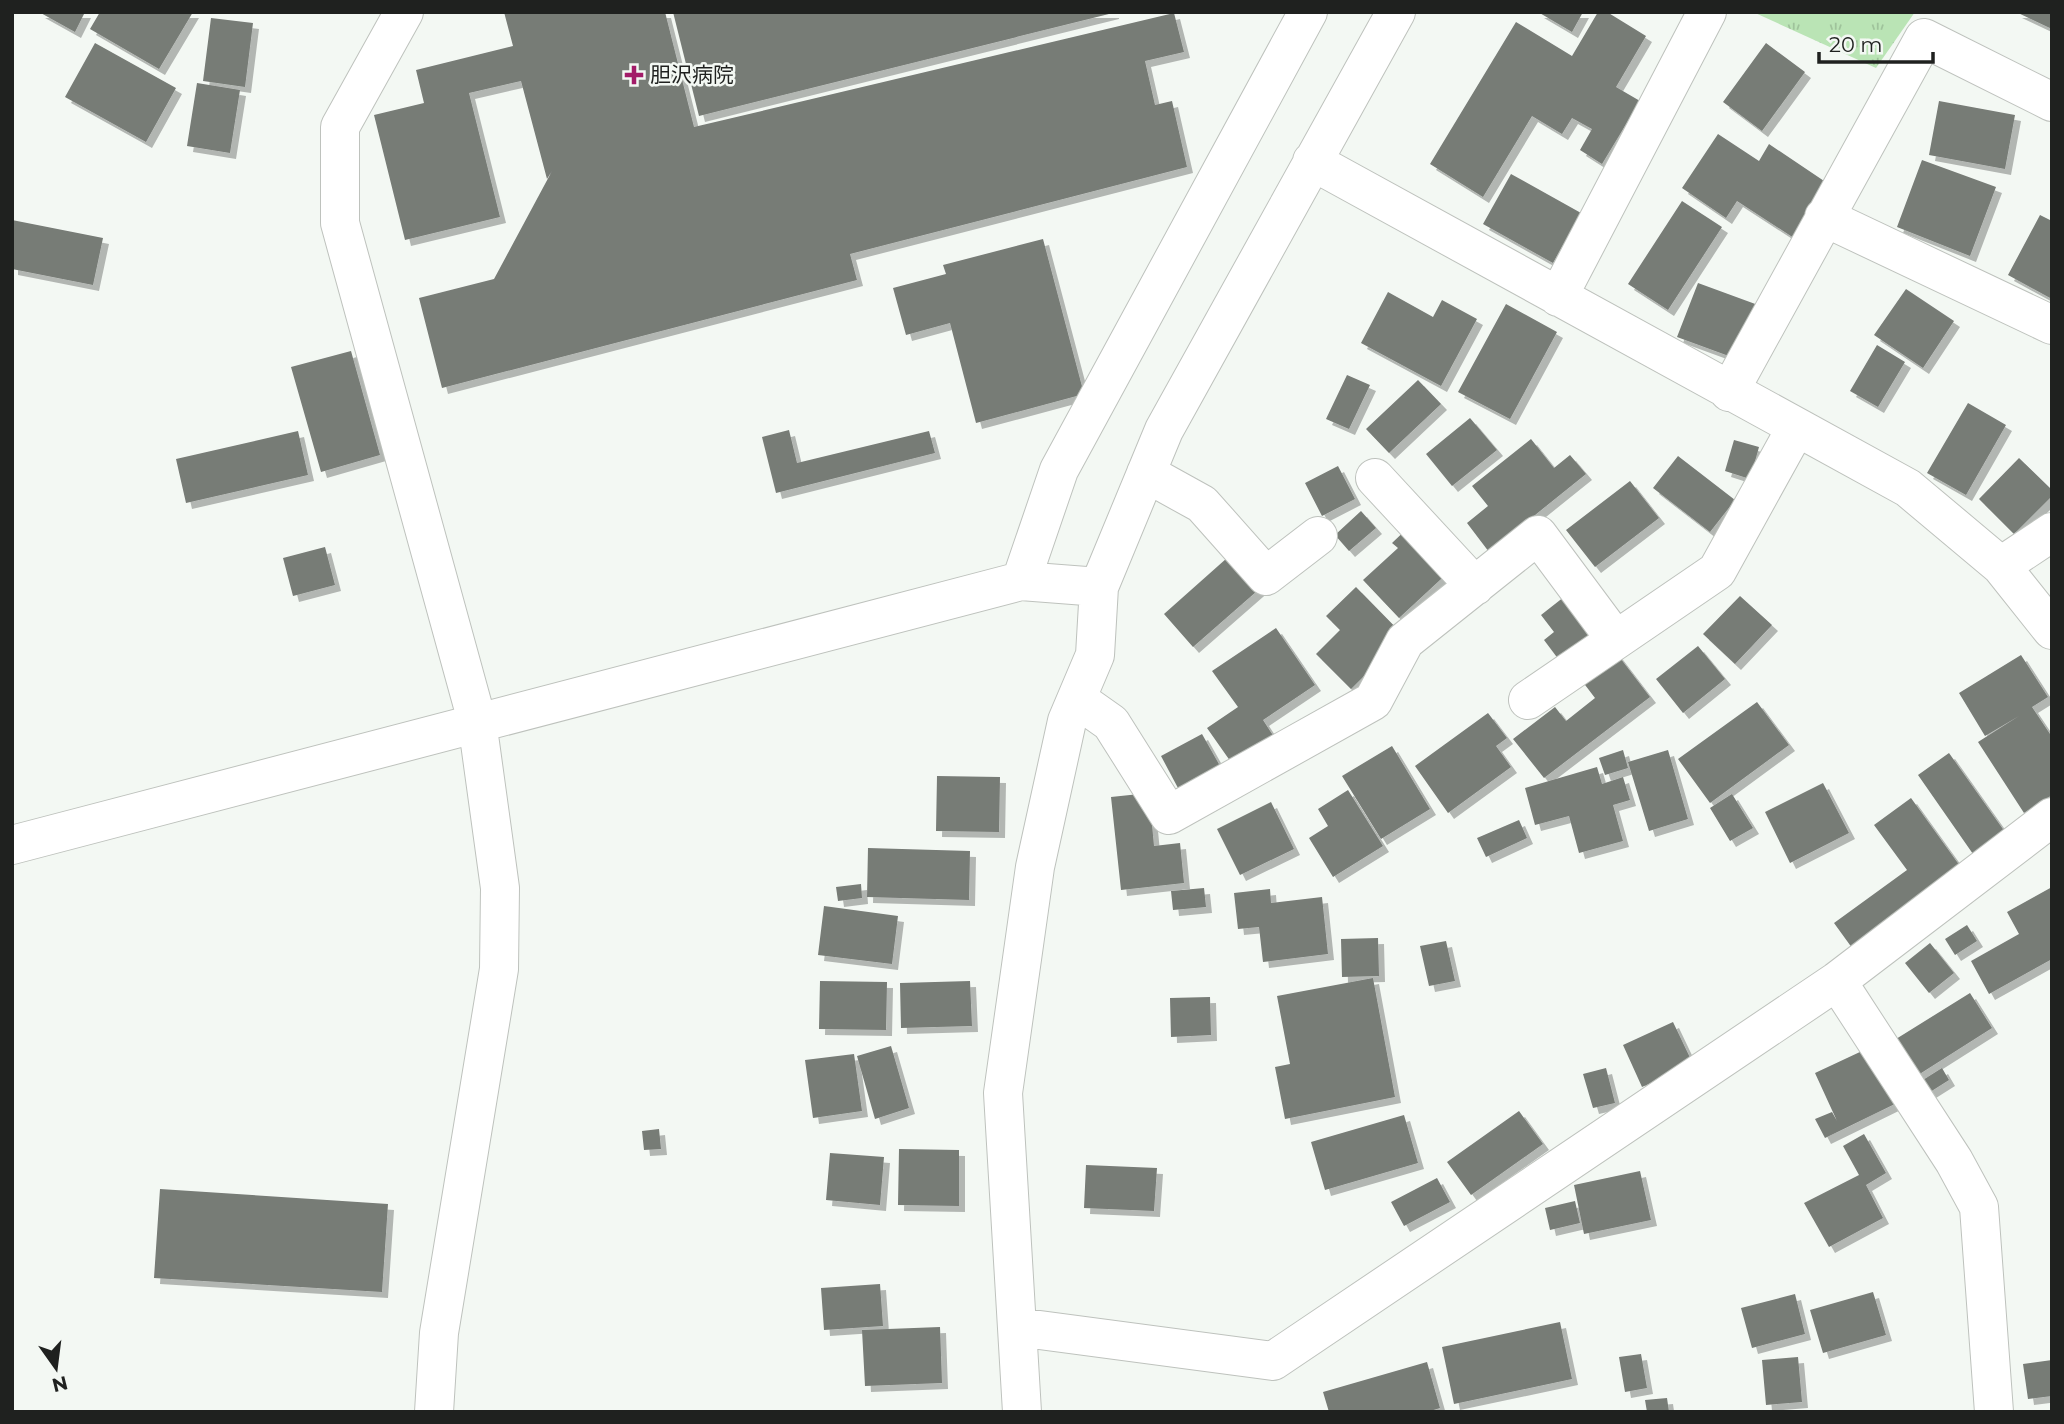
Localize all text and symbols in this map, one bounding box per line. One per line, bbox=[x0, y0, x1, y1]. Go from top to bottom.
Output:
scale bar bbox=[1819, 21, 1933, 65]
text: 20 m bbox=[1829, 32, 1883, 57]
place label: 胆沢病院 bbox=[650, 62, 734, 87]
marker: 胆沢病院 bbox=[624, 65, 644, 85]
north arrow bbox=[21, 1333, 91, 1403]
text: N bbox=[50, 1371, 70, 1397]

